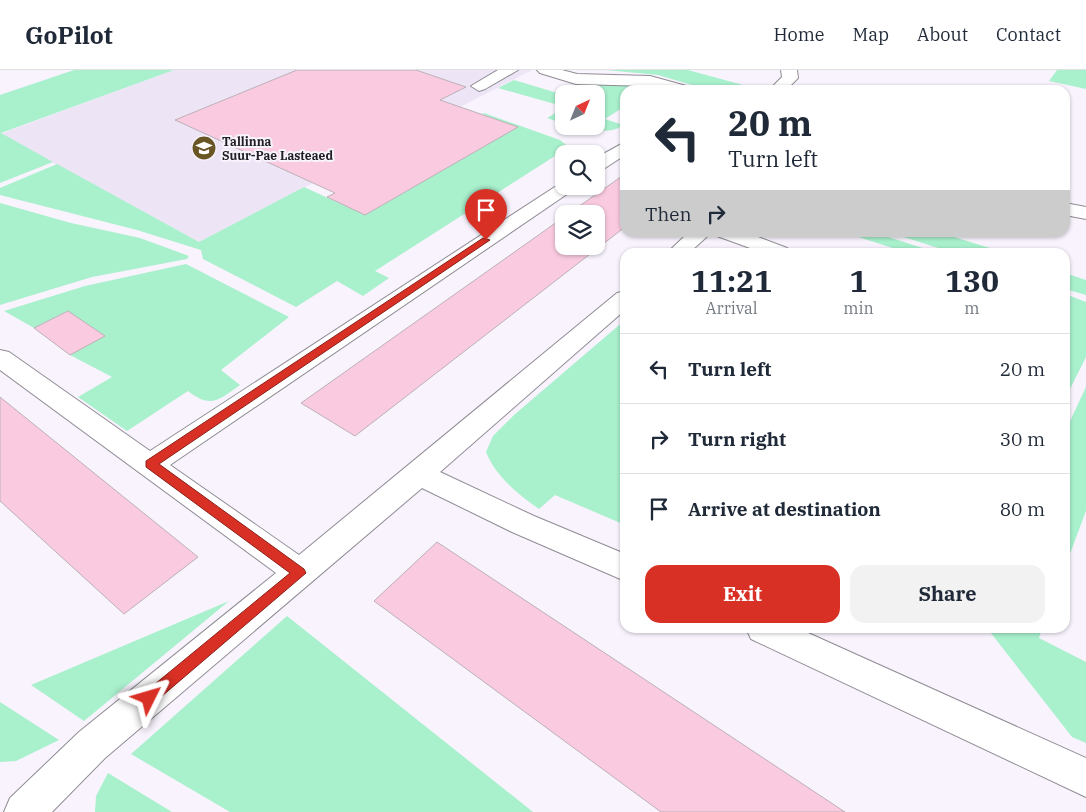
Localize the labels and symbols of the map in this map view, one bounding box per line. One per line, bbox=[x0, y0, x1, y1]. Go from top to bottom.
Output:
north arrow bbox=[555, 85, 605, 135]
place label: Tallinna Suur-Pae Lasteaed bbox=[222, 134, 333, 163]
school or university icon: Tallinna Suur-Pae Lasteaed bbox=[191, 135, 217, 161]
pin bbox=[465, 189, 507, 240]
position arrow bbox=[122, 671, 174, 723]

